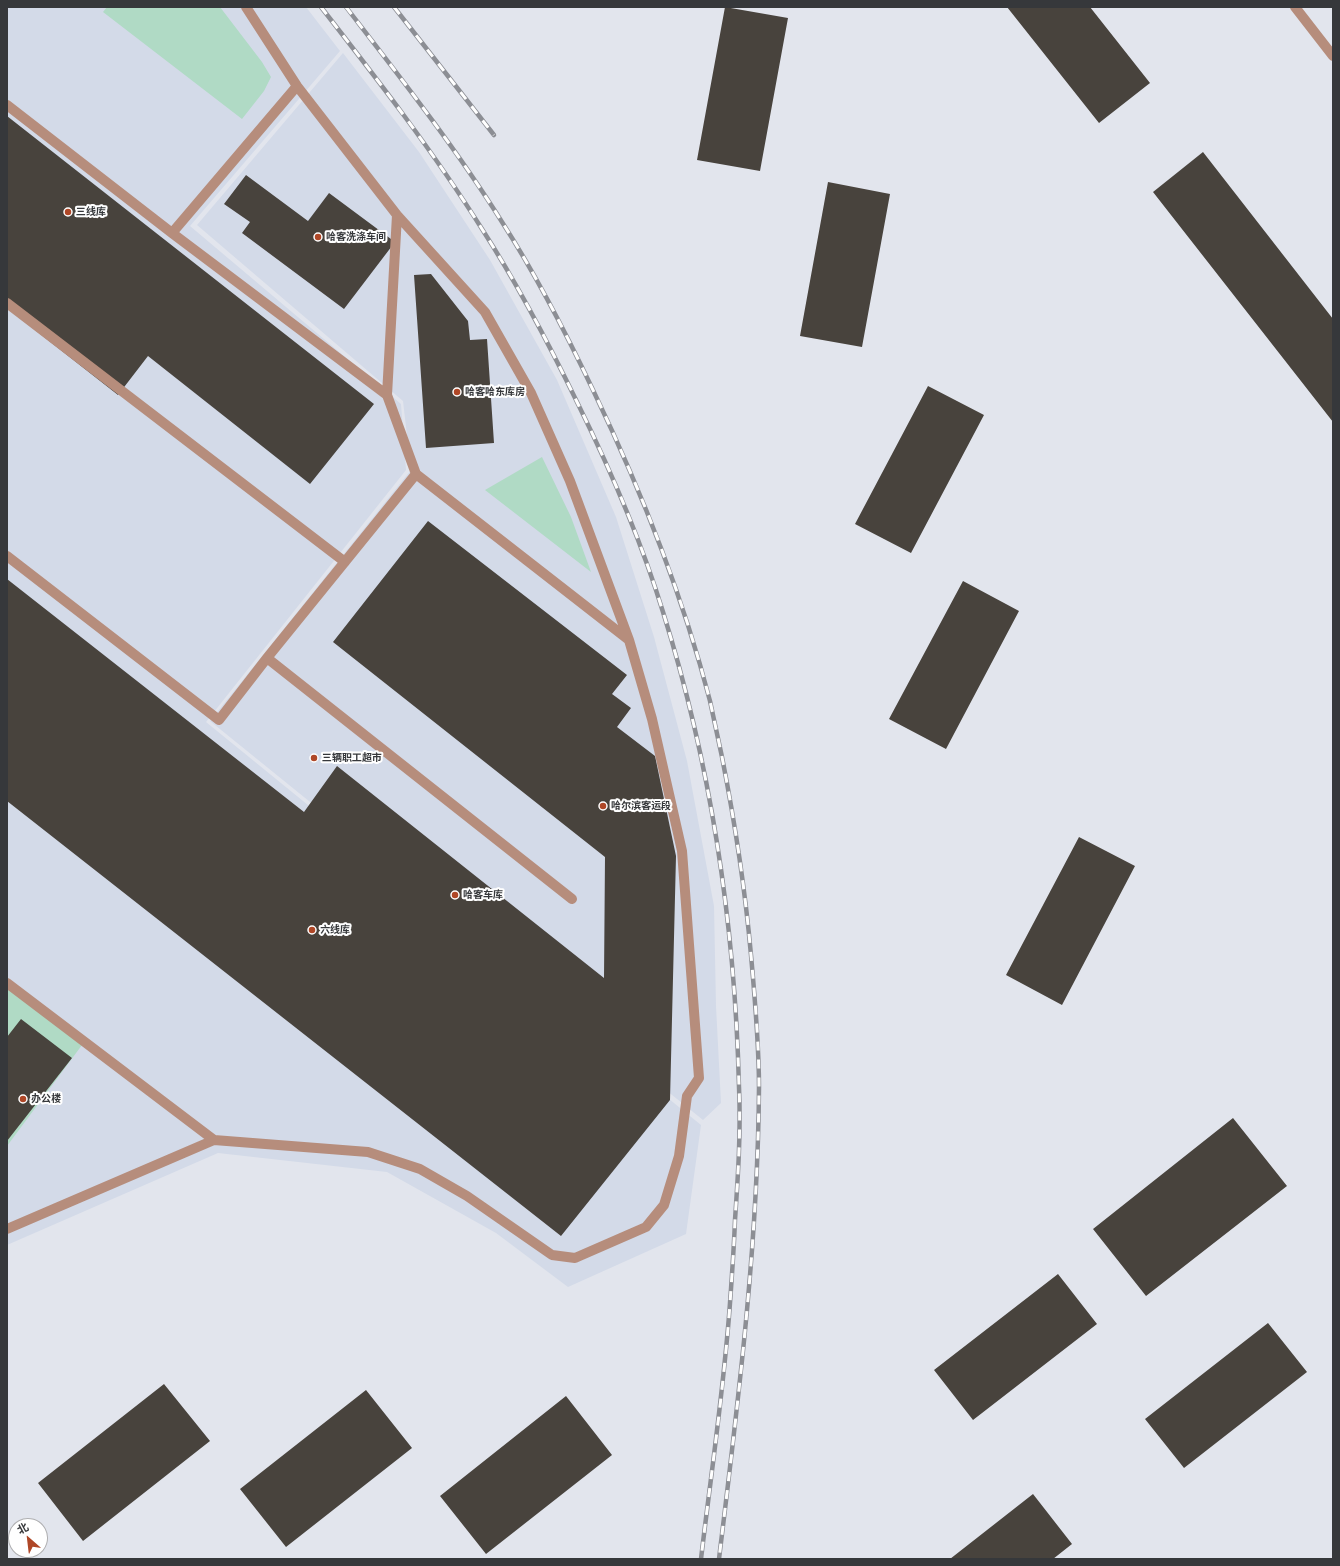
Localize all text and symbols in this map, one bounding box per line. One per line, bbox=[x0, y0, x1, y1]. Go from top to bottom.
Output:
place label: 三线库 bbox=[76, 206, 106, 218]
marker: 三线库 bbox=[63, 207, 73, 217]
place label: 哈客洗涤车间 bbox=[326, 231, 386, 243]
marker: 哈客洗涤车间 bbox=[313, 232, 323, 242]
place label: 哈客哈东库房 bbox=[465, 386, 525, 398]
marker: 哈客哈东库房 bbox=[452, 387, 462, 397]
place label: 三辆职工超市 bbox=[322, 752, 382, 764]
marker: 三辆职工超市 bbox=[309, 753, 319, 763]
place label: 哈尔滨客运段 bbox=[611, 800, 671, 812]
marker: 哈尔滨客运段 bbox=[598, 801, 608, 811]
place label: 哈客车库 bbox=[463, 889, 503, 901]
marker: 哈客车库 bbox=[450, 890, 460, 900]
place label: 六线库 bbox=[320, 924, 350, 936]
marker: 六线库 bbox=[307, 925, 317, 935]
place label: 办公楼 bbox=[31, 1093, 61, 1105]
marker: 办公楼 bbox=[18, 1094, 28, 1104]
north arrow bbox=[8, 1518, 48, 1558]
text: 北 bbox=[14, 1519, 31, 1537]

